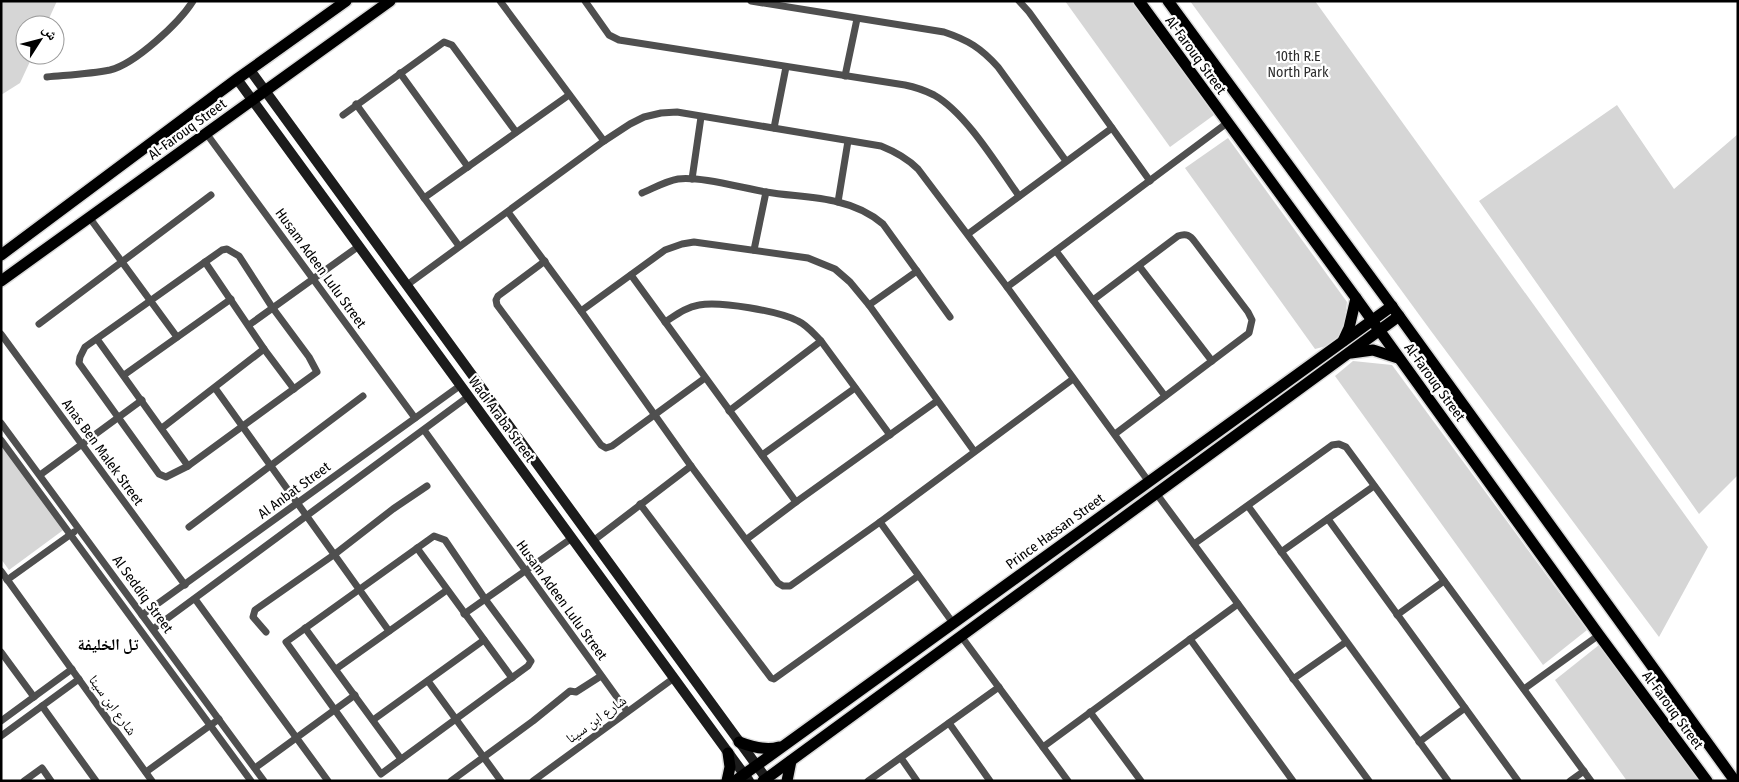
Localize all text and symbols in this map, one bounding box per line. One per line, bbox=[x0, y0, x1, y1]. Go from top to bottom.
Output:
street label: Al-Farouq Street bbox=[1161, 13, 1230, 98]
north arrow bbox=[15, 15, 65, 65]
text: ش bbox=[39, 22, 61, 44]
park label: 10th R.E North Park bbox=[1268, 48, 1329, 81]
street label: Al-Farouq Street bbox=[145, 95, 230, 164]
street label: Husam Adeen Lulu Street bbox=[271, 205, 370, 332]
street label: Al-Farouq Street bbox=[1400, 340, 1469, 425]
street label: Wadi Araba Street bbox=[465, 373, 539, 466]
street label: Anas Ben Malek Street bbox=[58, 396, 147, 509]
street label: Al Anbat Street bbox=[255, 458, 334, 522]
street label: Prince Hassan Street bbox=[1003, 490, 1108, 573]
street label: Husam Adeen Lulu Street bbox=[512, 537, 611, 664]
street label: Al Seddiq Street bbox=[109, 552, 177, 637]
district label: تل الخليفة bbox=[78, 635, 139, 654]
street label: Al-Farouq Street bbox=[1638, 668, 1707, 753]
street label: شارع ابن سينا bbox=[84, 672, 140, 739]
street label: شارع ابن سينا bbox=[563, 692, 630, 748]

